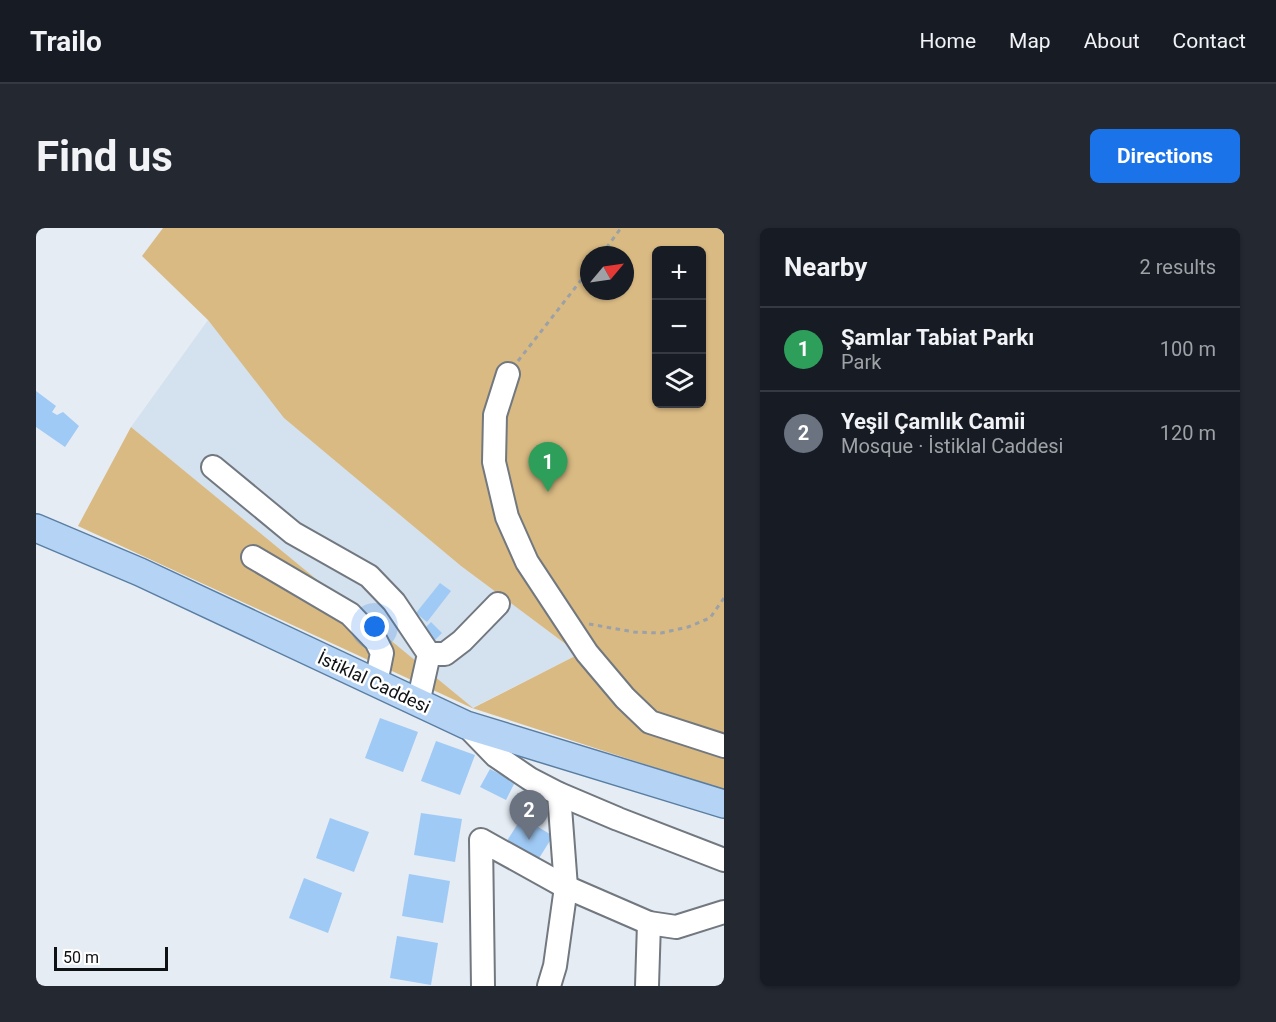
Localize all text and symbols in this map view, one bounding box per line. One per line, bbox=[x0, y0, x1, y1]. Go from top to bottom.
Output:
text: Trailo bbox=[30, 25, 102, 58]
text: Home bbox=[920, 29, 976, 53]
text: Map bbox=[1009, 29, 1051, 53]
text: About bbox=[1084, 29, 1140, 53]
text: Contact bbox=[1173, 29, 1246, 53]
button: Directions bbox=[1090, 129, 1240, 183]
text: Find us bbox=[36, 132, 173, 181]
north arrow bbox=[580, 246, 634, 300]
map controls bbox=[652, 246, 706, 408]
button: + bbox=[652, 246, 706, 300]
text: Nearby bbox=[784, 252, 867, 282]
text: 2 results bbox=[1140, 255, 1216, 279]
button: − bbox=[652, 300, 706, 354]
text: Şamlar Tabiat Parkı bbox=[841, 325, 1034, 350]
text: 1 bbox=[798, 337, 809, 361]
text: 100 m bbox=[1160, 337, 1216, 361]
text: Park bbox=[841, 350, 881, 374]
button: layers bbox=[652, 354, 706, 408]
text: Yeşil Çamlık Camii bbox=[841, 409, 1025, 434]
text: 2 bbox=[798, 421, 809, 445]
text: 120 m bbox=[1160, 421, 1216, 445]
text: Mosque · İstiklal Caddesi bbox=[841, 434, 1063, 458]
pin: 1 bbox=[528, 442, 568, 492]
your location bbox=[360, 612, 389, 641]
street label: İstiklal Caddesi bbox=[314, 647, 434, 717]
pin: 2 bbox=[510, 790, 548, 840]
scale bar bbox=[54, 944, 168, 972]
text: 50 m bbox=[63, 948, 99, 967]

